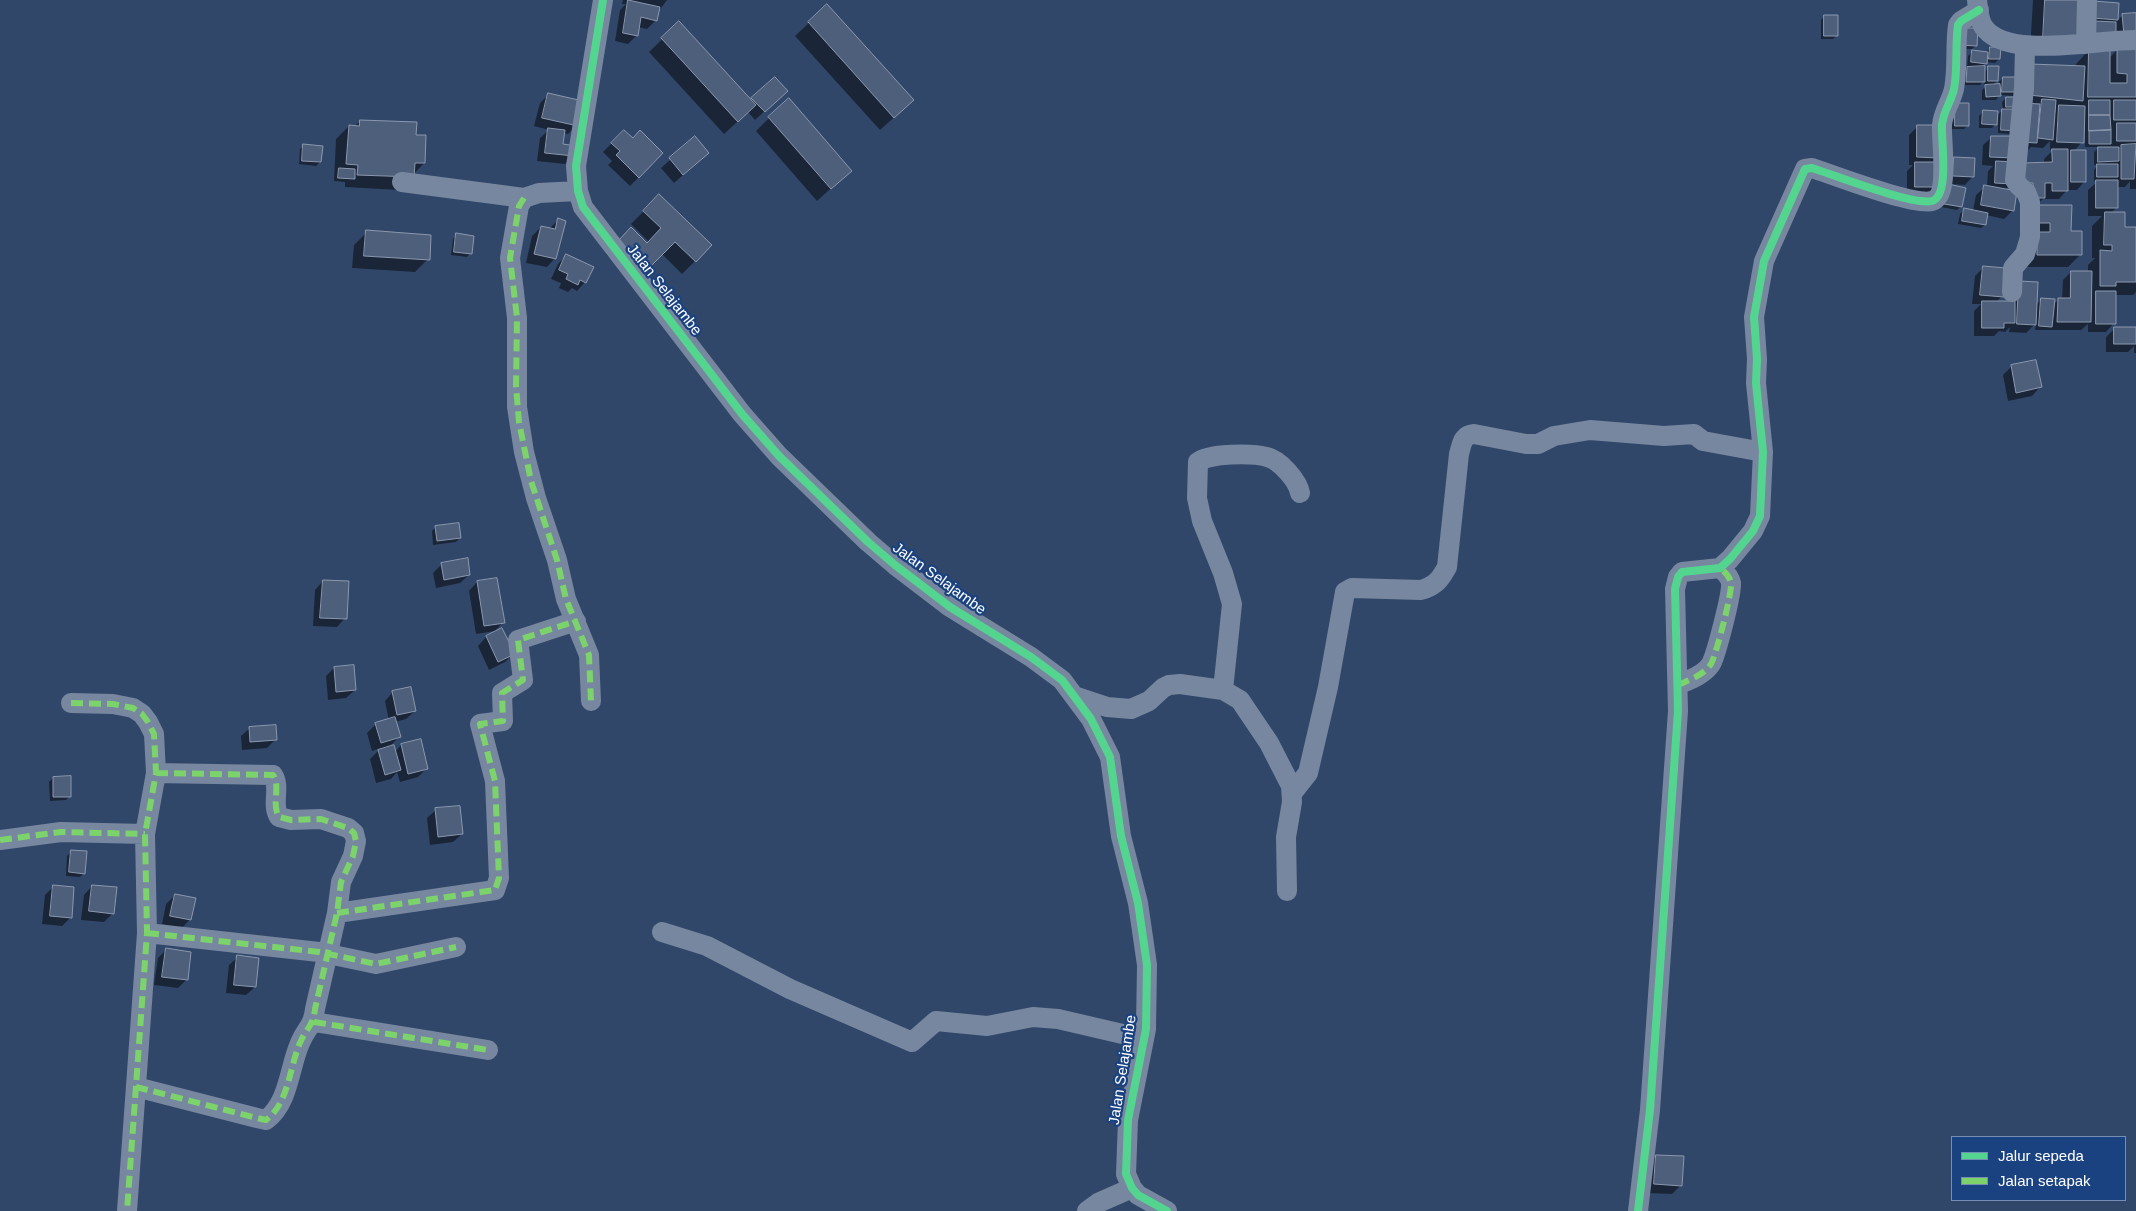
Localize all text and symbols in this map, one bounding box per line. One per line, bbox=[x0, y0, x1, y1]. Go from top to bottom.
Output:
street label: Jalan Selajambe bbox=[623, 241, 705, 339]
street label: Jalan Selajambe bbox=[889, 539, 989, 619]
street label: Jalan Selajambe bbox=[1105, 1014, 1141, 1126]
legend bbox=[1951, 1136, 2126, 1201]
text: Jalur sepeda bbox=[1998, 1147, 2084, 1164]
text: Jalan setapak bbox=[1998, 1172, 2091, 1189]

